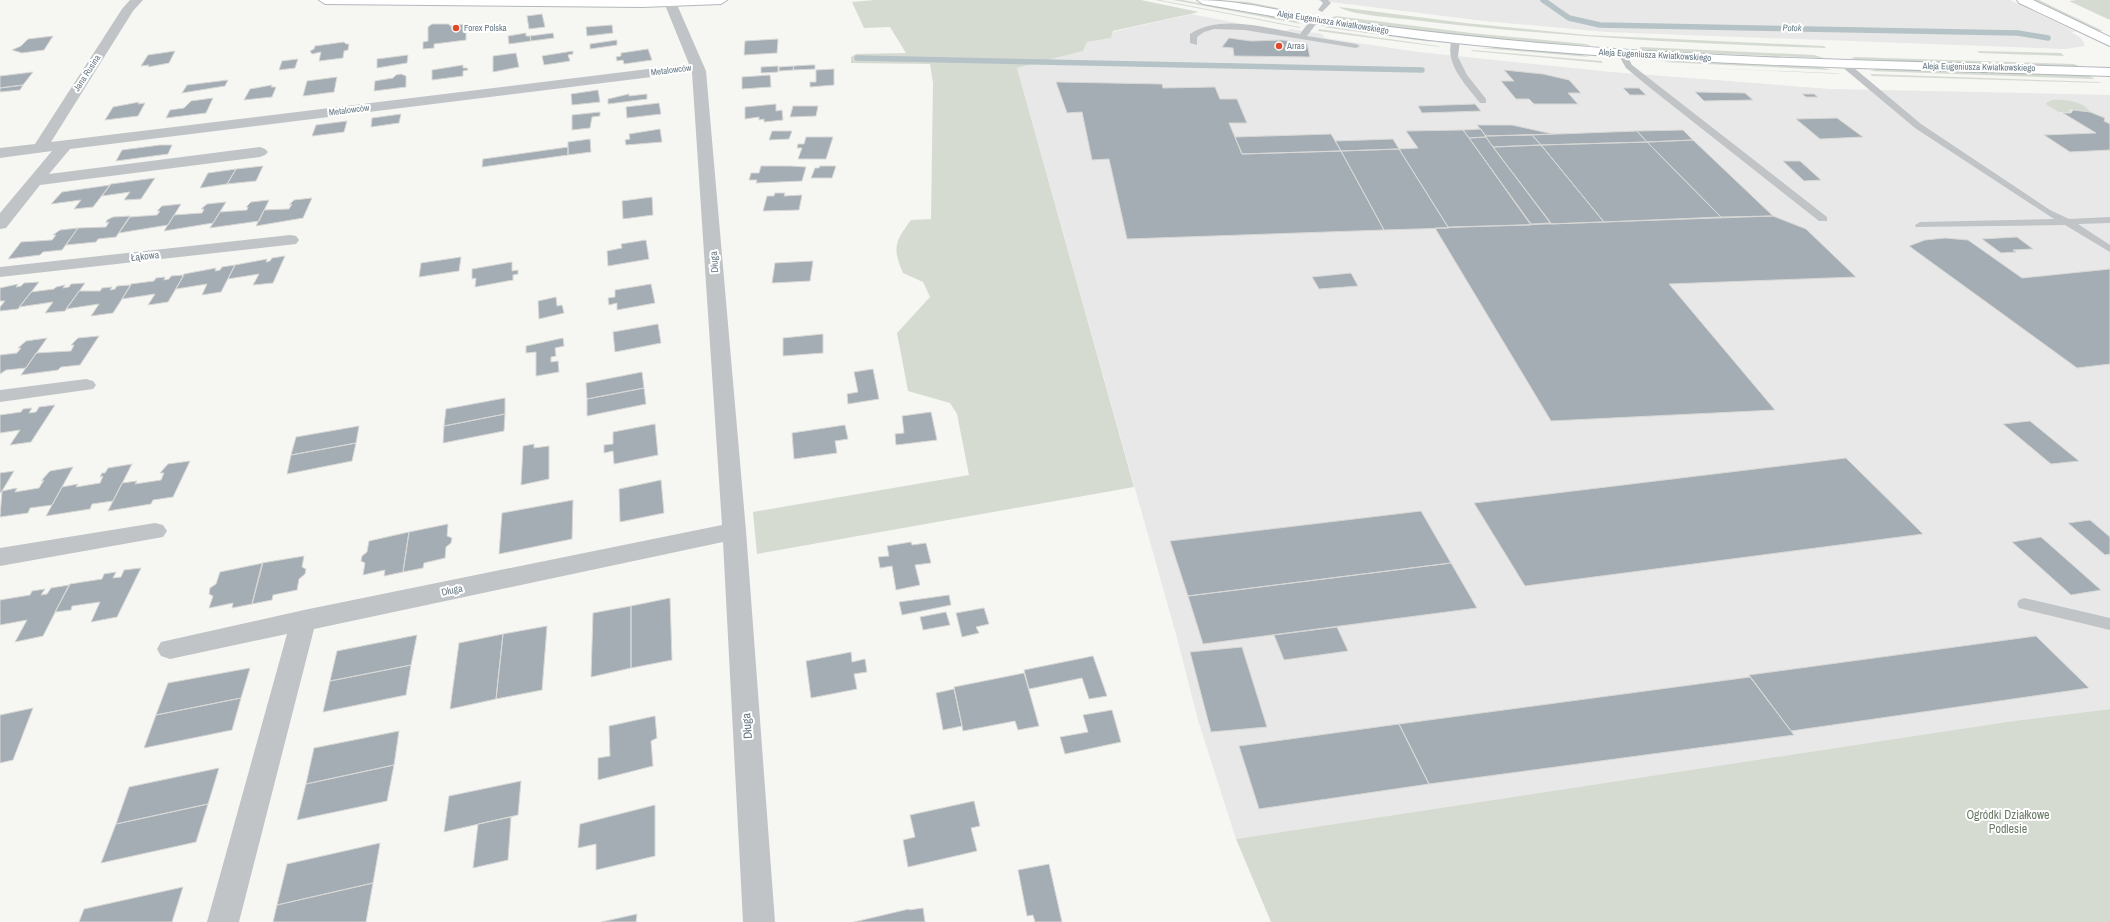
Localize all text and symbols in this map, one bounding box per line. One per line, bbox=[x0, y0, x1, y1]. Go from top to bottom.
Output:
street label: Aleja Eugeniusza Kwiatkowskiego bbox=[1275, 7, 1390, 37]
place label: Forex Polska bbox=[464, 22, 507, 34]
water label: Potok bbox=[1782, 22, 1802, 34]
marker: Forex Polska bbox=[451, 23, 461, 33]
place label: Arras bbox=[1286, 40, 1305, 52]
marker: Arras bbox=[1274, 41, 1284, 51]
street label: Aleja Eugeniusza Kwiatkowskiego bbox=[1597, 46, 1712, 64]
street label: Jana Rusina bbox=[71, 52, 103, 94]
street label: Aleja Eugeniusza Kwiatkowskiego bbox=[1921, 60, 2036, 74]
street label: Metalowców bbox=[650, 61, 693, 78]
street label: Metalowców bbox=[328, 101, 371, 118]
street label: Łąkowa bbox=[130, 248, 160, 264]
street label: Długa bbox=[707, 250, 721, 273]
street label: Długa bbox=[440, 581, 464, 599]
street label: Długa bbox=[738, 712, 756, 739]
park label: Ogródki Działkowe Podlesie bbox=[1966, 807, 2050, 837]

